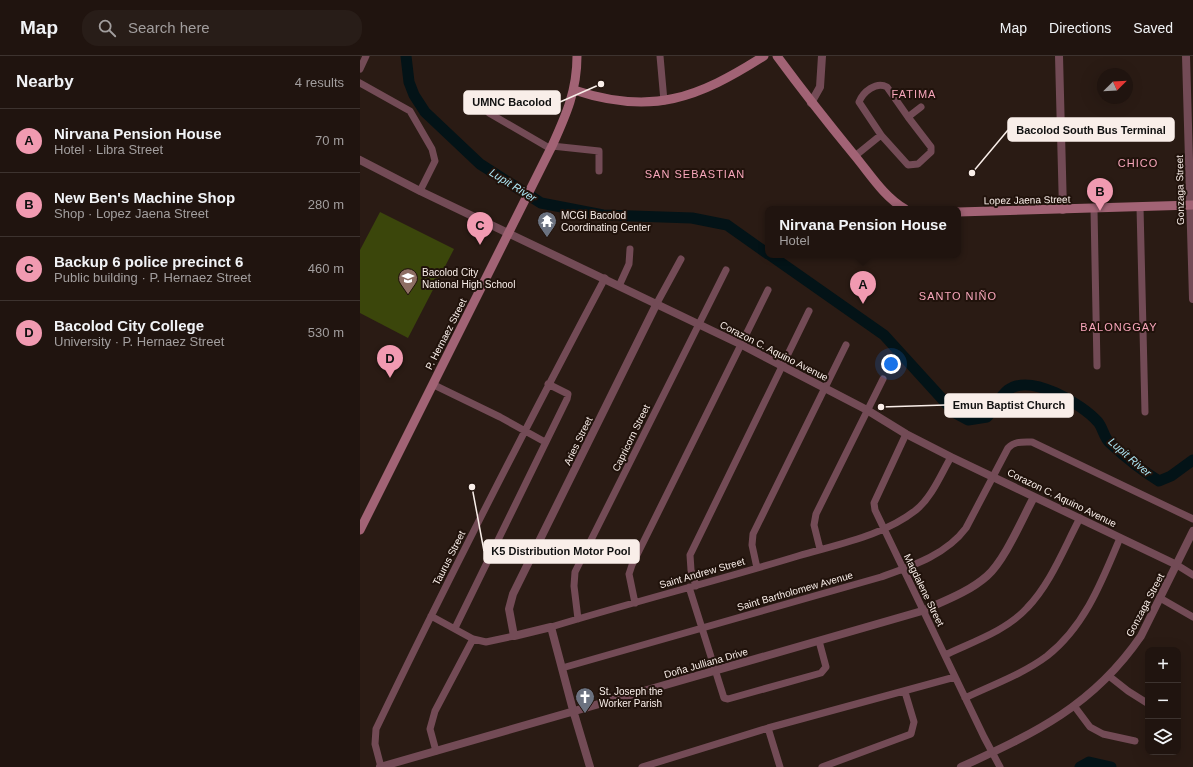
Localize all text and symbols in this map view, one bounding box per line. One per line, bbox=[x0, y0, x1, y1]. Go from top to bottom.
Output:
search box bbox=[82, 10, 362, 46]
text: Map bbox=[20, 17, 58, 38]
icon: search bbox=[96, 17, 118, 39]
text: Search here bbox=[128, 19, 210, 36]
text: Map bbox=[1000, 20, 1027, 36]
text: Directions bbox=[1049, 20, 1111, 36]
text: Saved bbox=[1133, 20, 1173, 36]
north arrow bbox=[1097, 68, 1133, 104]
text: Nearby bbox=[16, 72, 74, 91]
text: 4 results bbox=[295, 75, 344, 90]
district label: FATIMA bbox=[892, 88, 936, 100]
callout: UMNC Bacolod bbox=[464, 91, 560, 114]
text: UMNC Bacolod bbox=[472, 96, 552, 108]
callout: Bacolod South Bus Terminal bbox=[1008, 118, 1174, 141]
text: Bacolod South Bus Terminal bbox=[1016, 124, 1166, 136]
text: Nirvana Pension House bbox=[54, 125, 222, 142]
text: A bbox=[24, 133, 34, 148]
text: 70 m bbox=[315, 133, 344, 148]
text: Hotel · Libra Street bbox=[54, 142, 163, 157]
street label: Gonzaga Street bbox=[1174, 155, 1186, 225]
district label: CHICO bbox=[1118, 157, 1158, 169]
water label: Lupit River bbox=[488, 166, 540, 205]
district label: SAN SEBASTIAN bbox=[645, 168, 745, 180]
pin: B bbox=[1087, 178, 1113, 211]
text: New Ben's Machine Shop bbox=[54, 189, 235, 206]
street label: Lopez Jaena Street bbox=[984, 194, 1071, 206]
text: B bbox=[24, 197, 34, 212]
text: 280 m bbox=[308, 197, 344, 212]
text: Shop · Lopez Jaena Street bbox=[54, 206, 209, 221]
popup bbox=[765, 206, 961, 258]
temple icon: MCGI Bacolod Coordinating Center bbox=[536, 210, 558, 238]
place label: MCGI Bacolod Coordinating Center bbox=[561, 210, 651, 233]
pin: C bbox=[467, 212, 493, 245]
text: Nirvana Pension House bbox=[779, 216, 947, 233]
text: Hotel bbox=[779, 233, 810, 248]
text: Backup 6 police precinct 6 bbox=[54, 253, 243, 270]
text: C bbox=[24, 261, 34, 276]
text: 460 m bbox=[308, 261, 344, 276]
school or university icon: Bacolod City National High School bbox=[397, 267, 419, 295]
place label: Bacolod City National High School bbox=[422, 267, 515, 290]
text: Public building · P. Hernaez Street bbox=[54, 270, 251, 285]
pin: A bbox=[850, 271, 876, 304]
district label: SANTO NIÑO bbox=[919, 290, 997, 302]
street label: P. Hernaez Street bbox=[423, 296, 469, 371]
text: Bacolod City College bbox=[54, 317, 204, 334]
street label: Corazon C. Aquino Avenue bbox=[718, 319, 830, 383]
district label: BALONGGAY bbox=[1080, 321, 1158, 333]
text: D bbox=[24, 325, 34, 340]
text: 530 m bbox=[308, 325, 344, 340]
text: University · P. Hernaez Street bbox=[54, 334, 224, 349]
pin: D bbox=[377, 345, 403, 378]
your location bbox=[881, 354, 901, 374]
callout: Emun Baptist Church bbox=[945, 394, 1073, 417]
text: Emun Baptist Church bbox=[953, 399, 1066, 411]
street label: Capricorn Street bbox=[610, 403, 652, 473]
street label: Aries Street bbox=[562, 415, 594, 467]
water label: Lupit River bbox=[1106, 435, 1155, 480]
street label: Corazon C. Aquino Avenue bbox=[1006, 467, 1119, 529]
street label: Taurus Street bbox=[431, 529, 467, 587]
callout: K5 Distribution Motor Pool bbox=[484, 540, 639, 563]
text: K5 Distribution Motor Pool bbox=[491, 545, 631, 557]
street label: Magdalene Street bbox=[902, 552, 946, 628]
street label: Saint Andrew Street bbox=[658, 555, 746, 590]
street label: Saint Bartholomew Avenue bbox=[736, 569, 855, 613]
street label: Gonzaga Street bbox=[1124, 571, 1166, 639]
street label: Doña Julliana Drive bbox=[663, 646, 750, 680]
map controls bbox=[1145, 647, 1181, 755]
button: + bbox=[1145, 647, 1181, 683]
button: − bbox=[1145, 683, 1181, 719]
church icon: St. Joseph the Worker Parish bbox=[574, 686, 596, 714]
place label: St. Joseph the Worker Parish bbox=[599, 686, 663, 709]
button: layers bbox=[1145, 719, 1181, 755]

